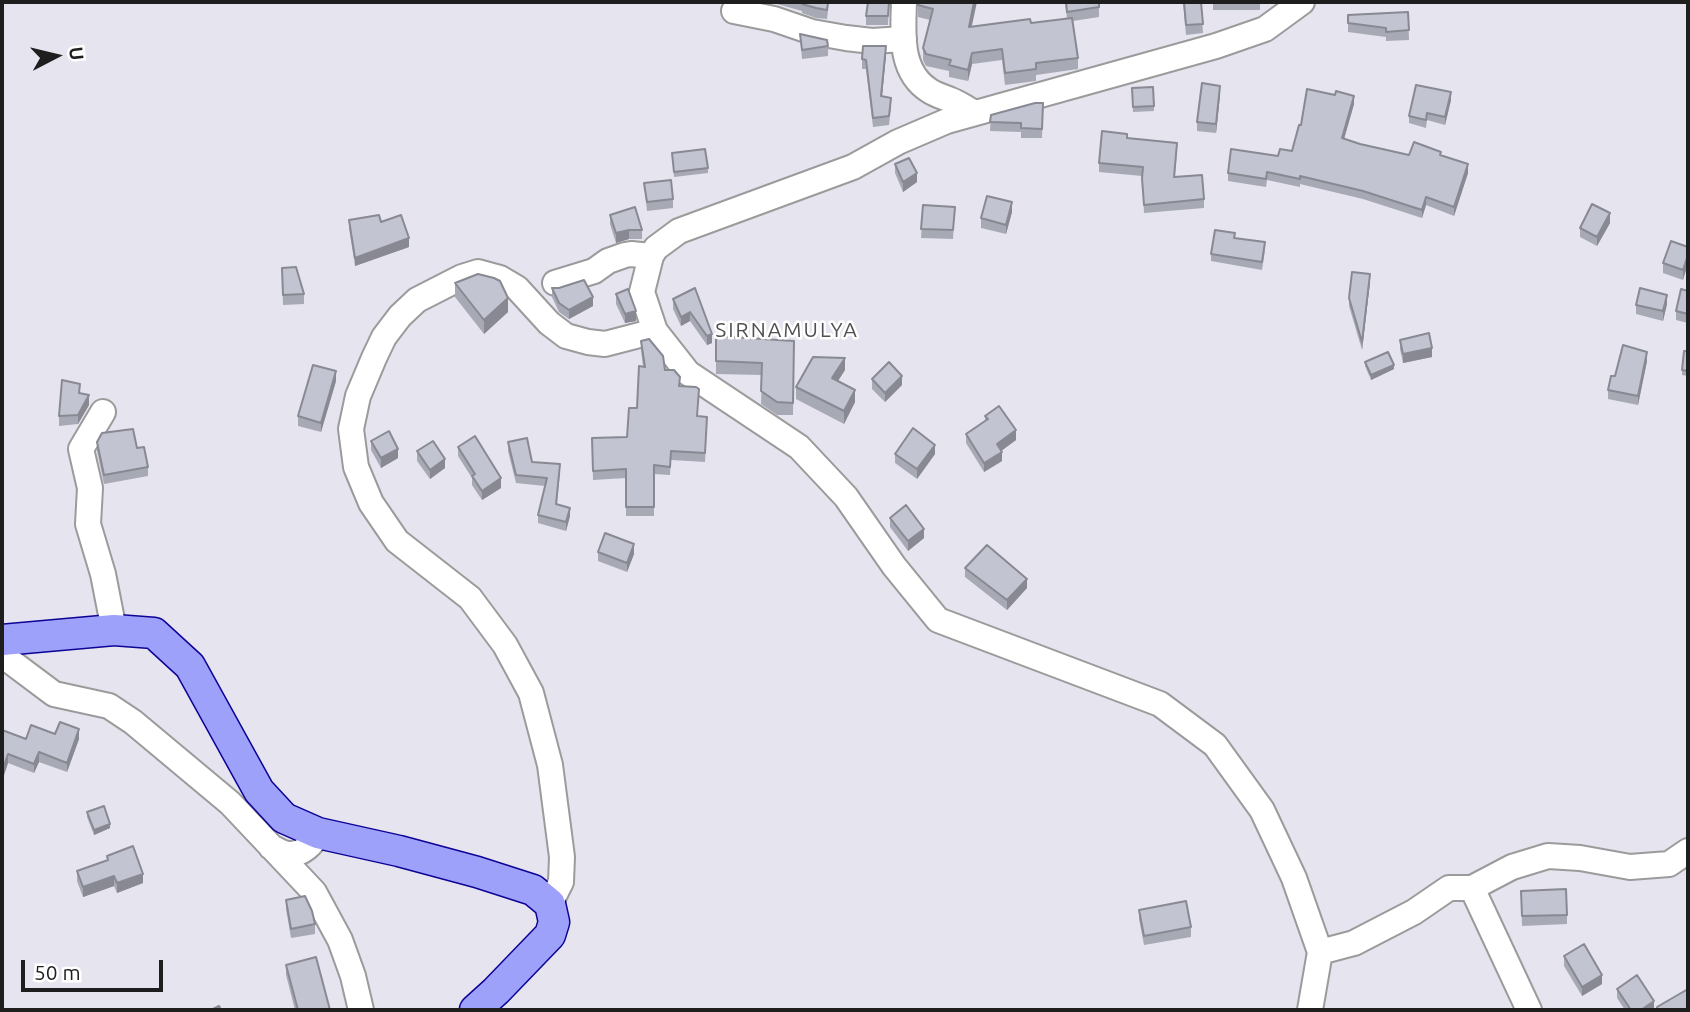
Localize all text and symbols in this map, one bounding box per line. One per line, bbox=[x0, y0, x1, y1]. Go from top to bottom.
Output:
north arrow bbox=[21, 21, 91, 91]
text: U bbox=[65, 45, 89, 61]
district label: SIRNAMULYA bbox=[716, 317, 858, 343]
scale bar bbox=[24, 946, 166, 990]
text: 50 m bbox=[34, 960, 81, 984]

